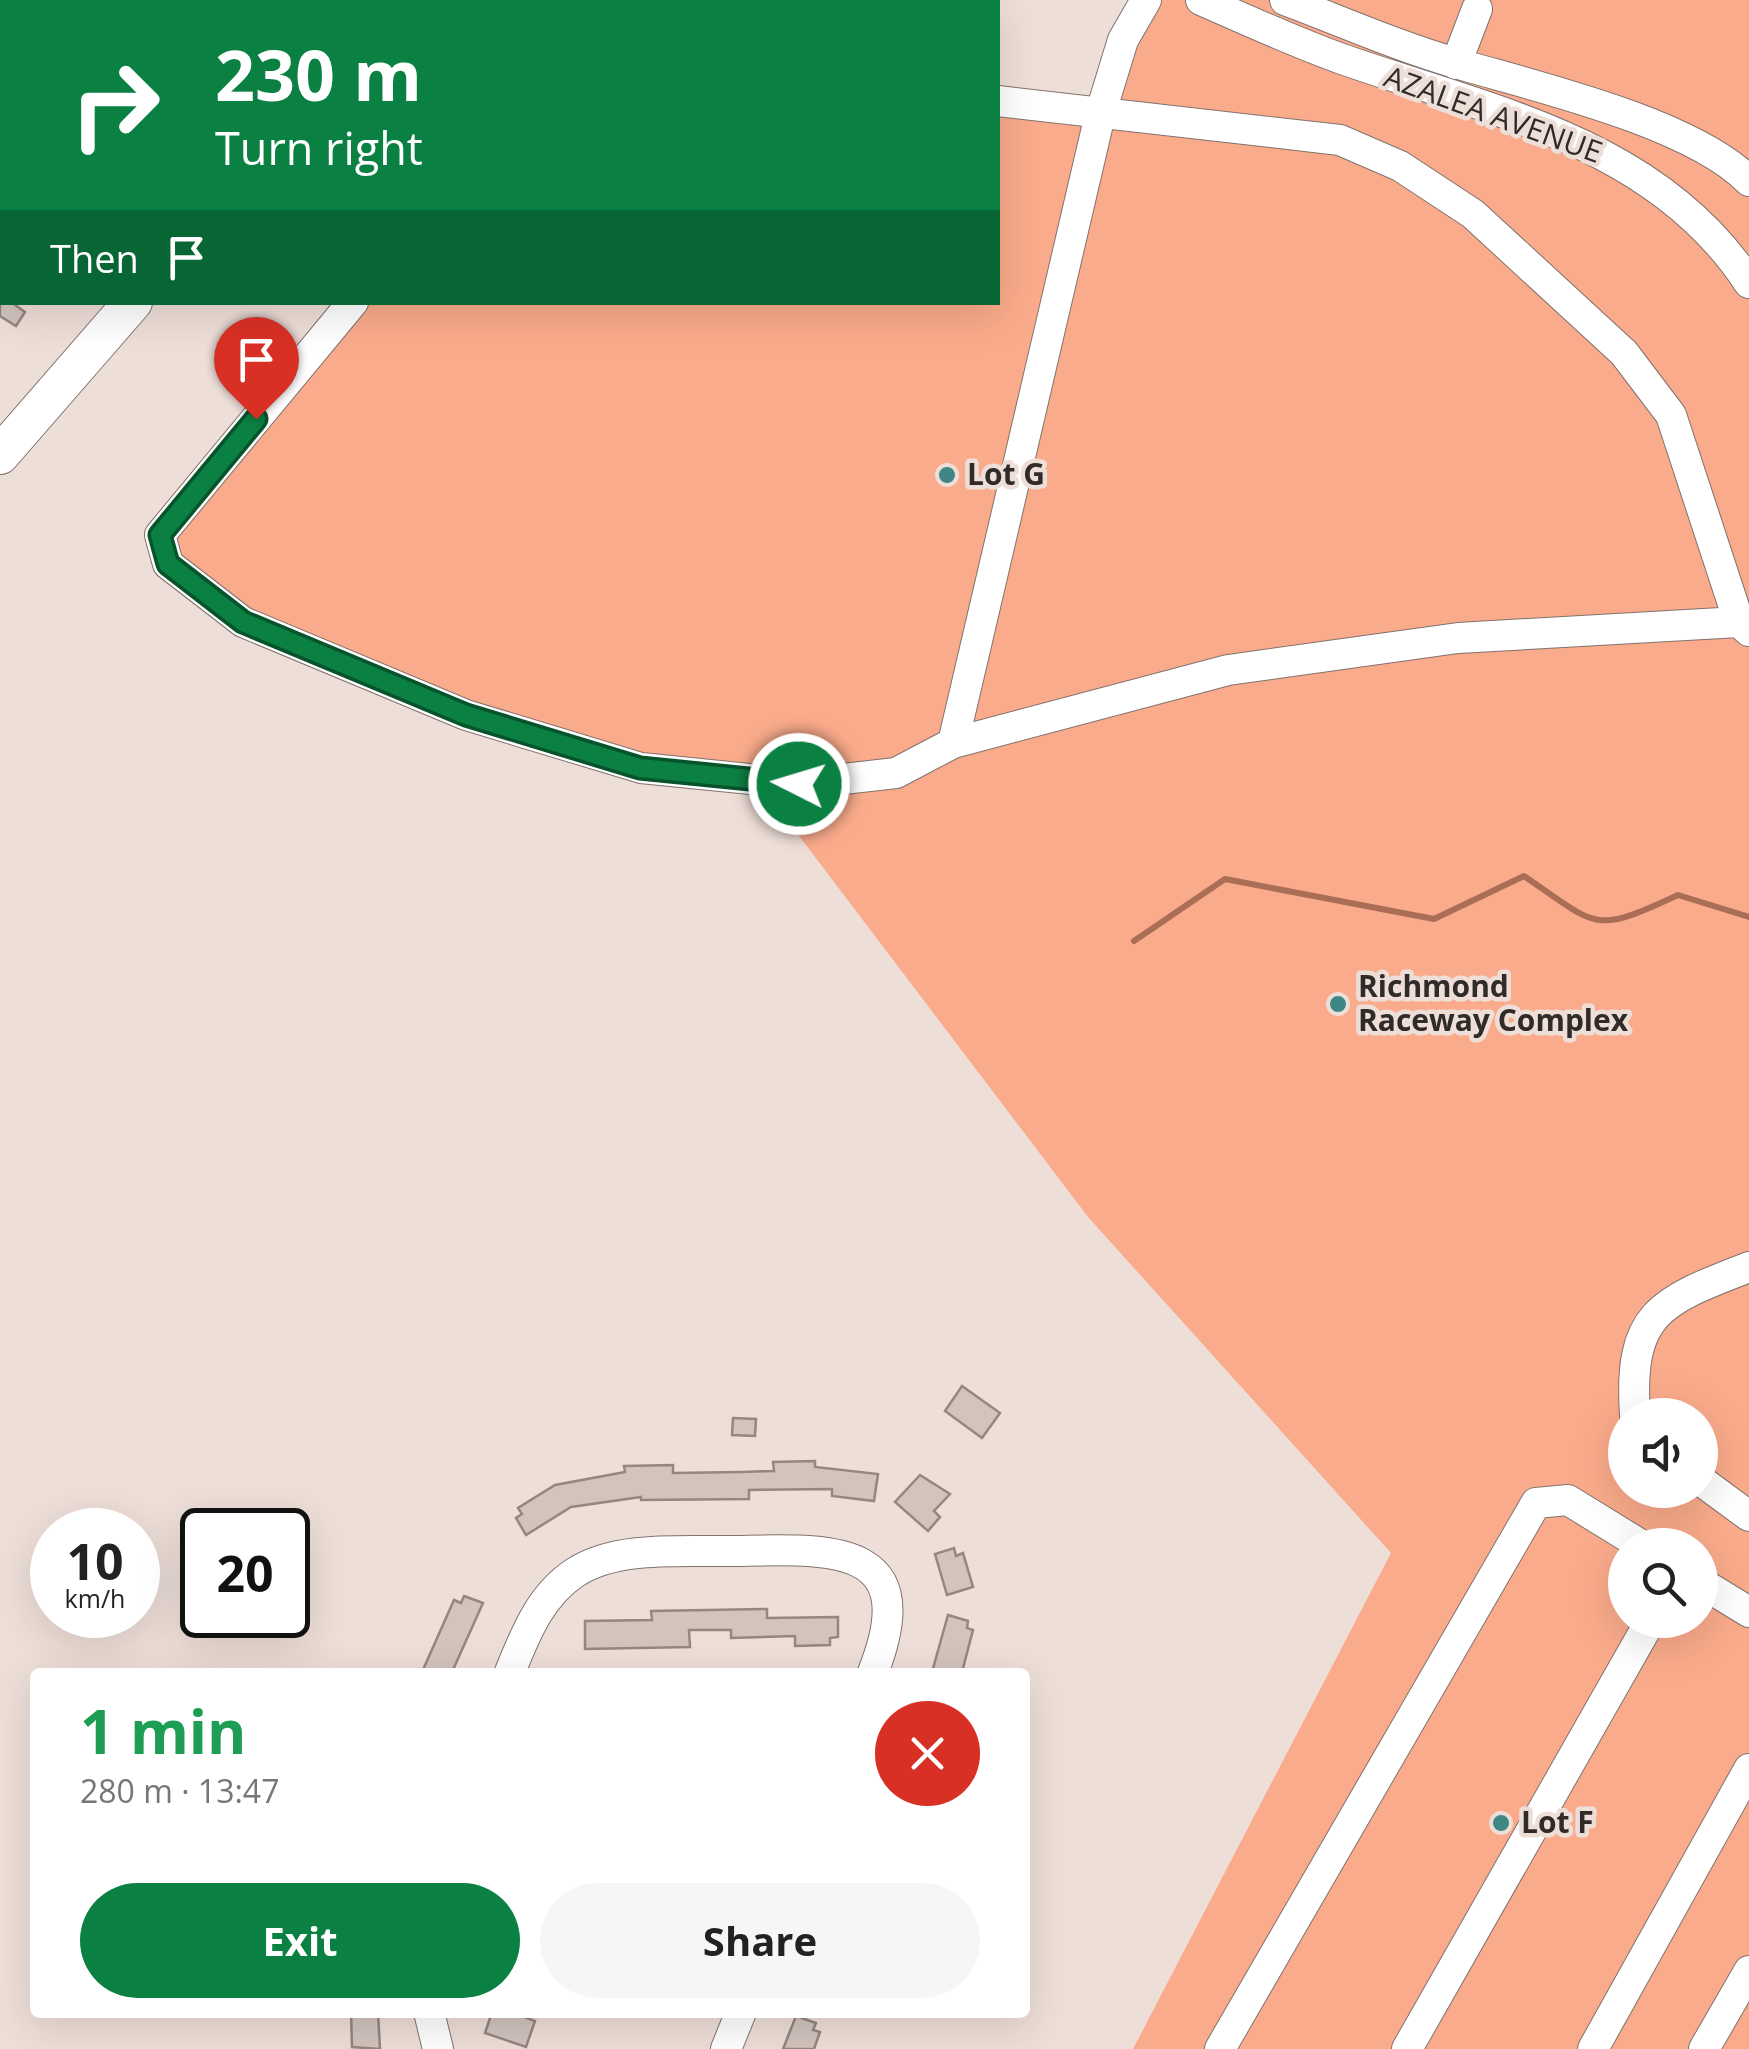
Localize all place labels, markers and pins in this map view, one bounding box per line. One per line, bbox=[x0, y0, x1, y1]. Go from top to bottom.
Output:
pin bbox=[214, 317, 299, 420]
place label: Lot G bbox=[967, 453, 1045, 494]
marker: Lot G bbox=[936, 464, 958, 486]
place label: Richmond Raceway Complex bbox=[1358, 965, 1629, 1040]
marker: Richmond Raceway Complex bbox=[1327, 993, 1349, 1015]
place label: Lot F bbox=[1521, 1801, 1594, 1842]
marker: Lot F bbox=[1490, 1812, 1512, 1834]

